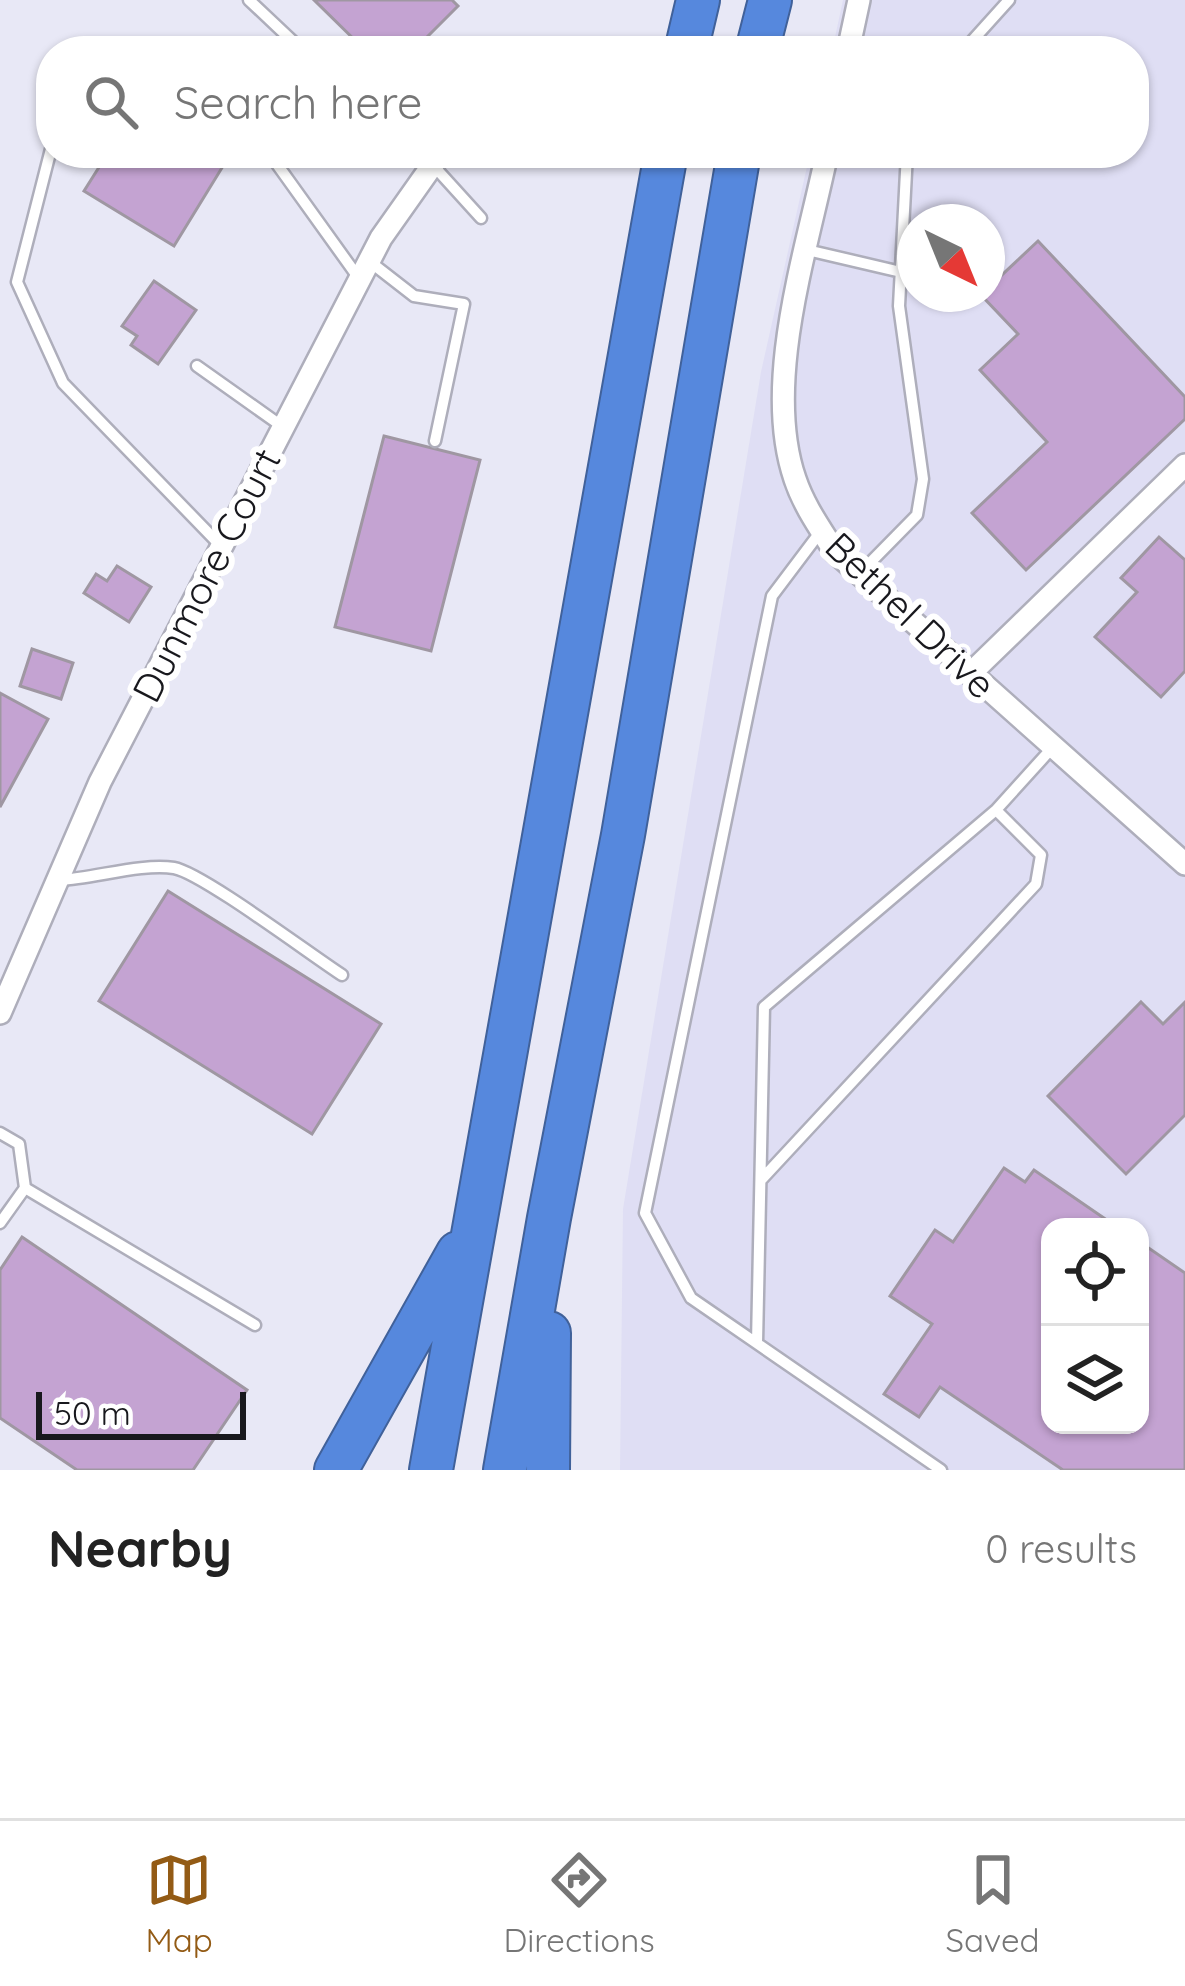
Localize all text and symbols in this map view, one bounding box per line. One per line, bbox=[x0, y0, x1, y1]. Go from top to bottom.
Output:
search box bbox=[36, 36, 1149, 168]
icon: search bbox=[78, 69, 144, 135]
text: Search here bbox=[174, 74, 422, 130]
north arrow bbox=[897, 204, 1005, 312]
street label: Dunmore Court bbox=[121, 440, 291, 710]
street label: Bethel Drive bbox=[815, 522, 1007, 708]
map controls bbox=[1041, 1218, 1149, 1434]
button: locate bbox=[1041, 1218, 1149, 1326]
button: layers bbox=[1041, 1326, 1149, 1434]
scale bar bbox=[36, 1386, 246, 1439]
text: 50 m bbox=[54, 1392, 131, 1433]
text: Nearby bbox=[48, 1516, 232, 1580]
text: 0 results bbox=[985, 1524, 1137, 1573]
tab: Map bbox=[145, 1847, 213, 1960]
tab: Directions bbox=[503, 1847, 655, 1960]
tab: Saved bbox=[946, 1847, 1040, 1960]

